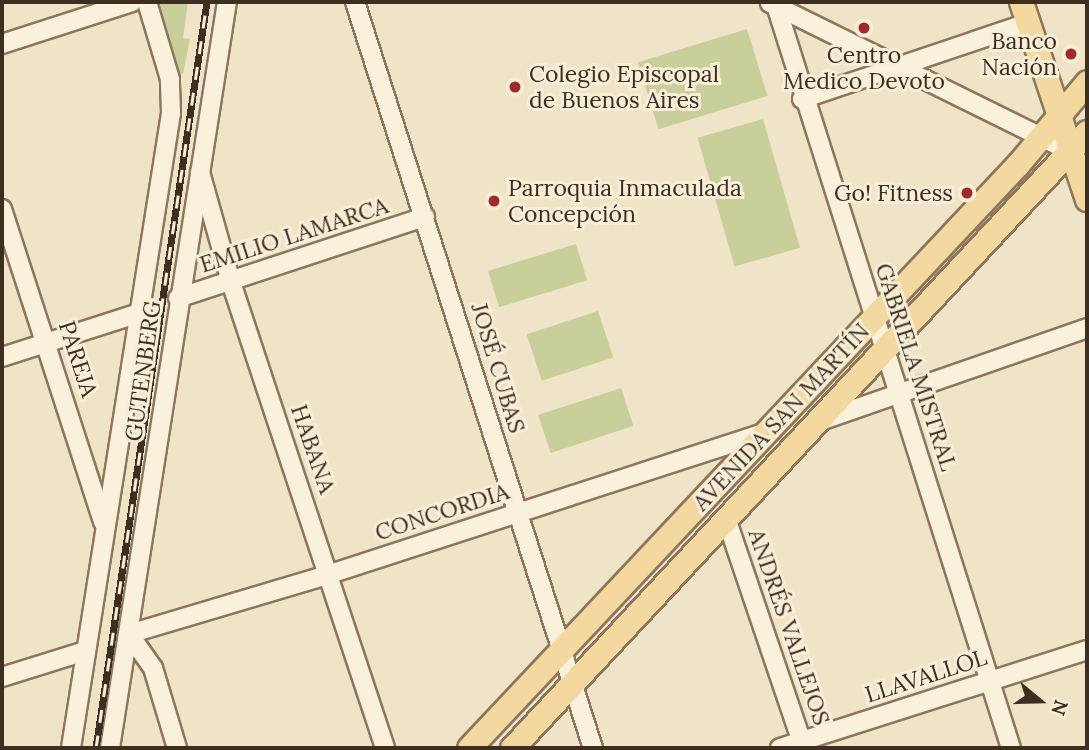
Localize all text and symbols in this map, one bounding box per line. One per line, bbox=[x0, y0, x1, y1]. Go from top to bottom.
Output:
marker: Centro Medico Devoto bbox=[854, 18, 874, 38]
place label: Banco Nación bbox=[982, 27, 1057, 81]
place label: Centro Medico Devoto bbox=[783, 41, 945, 95]
marker: Banco Nación bbox=[1063, 46, 1079, 62]
place label: Colegio Episcopal de Buenos Aires bbox=[529, 60, 719, 114]
marker: Colegio Episcopal de Buenos Aires bbox=[507, 79, 523, 95]
place label: Parroquia Inmaculada Concepción bbox=[508, 174, 742, 228]
place label: Go! Fitness bbox=[834, 179, 953, 207]
marker: Go! Fitness bbox=[959, 185, 975, 201]
street label: EMILIO LAMARCA bbox=[196, 192, 392, 278]
marker: Parroquia Inmaculada Concepción bbox=[486, 193, 502, 209]
street label: GABRIELA MISTRAL bbox=[869, 260, 963, 474]
street label: GUTENBERG bbox=[119, 299, 167, 443]
street label: JOSÉ CUBAS bbox=[465, 300, 531, 436]
street label: PAREJA bbox=[53, 317, 103, 401]
street label: AVENIDA SAN MARTÍN bbox=[687, 318, 875, 516]
street label: HABANA bbox=[285, 401, 341, 497]
street label: CONCORDIA bbox=[372, 477, 512, 547]
street label: ANDRÉS VALLEJOS bbox=[742, 525, 836, 729]
street label: LLAVALLOL bbox=[862, 643, 990, 709]
north arrow bbox=[1005, 666, 1075, 736]
text: N bbox=[1046, 697, 1074, 719]

